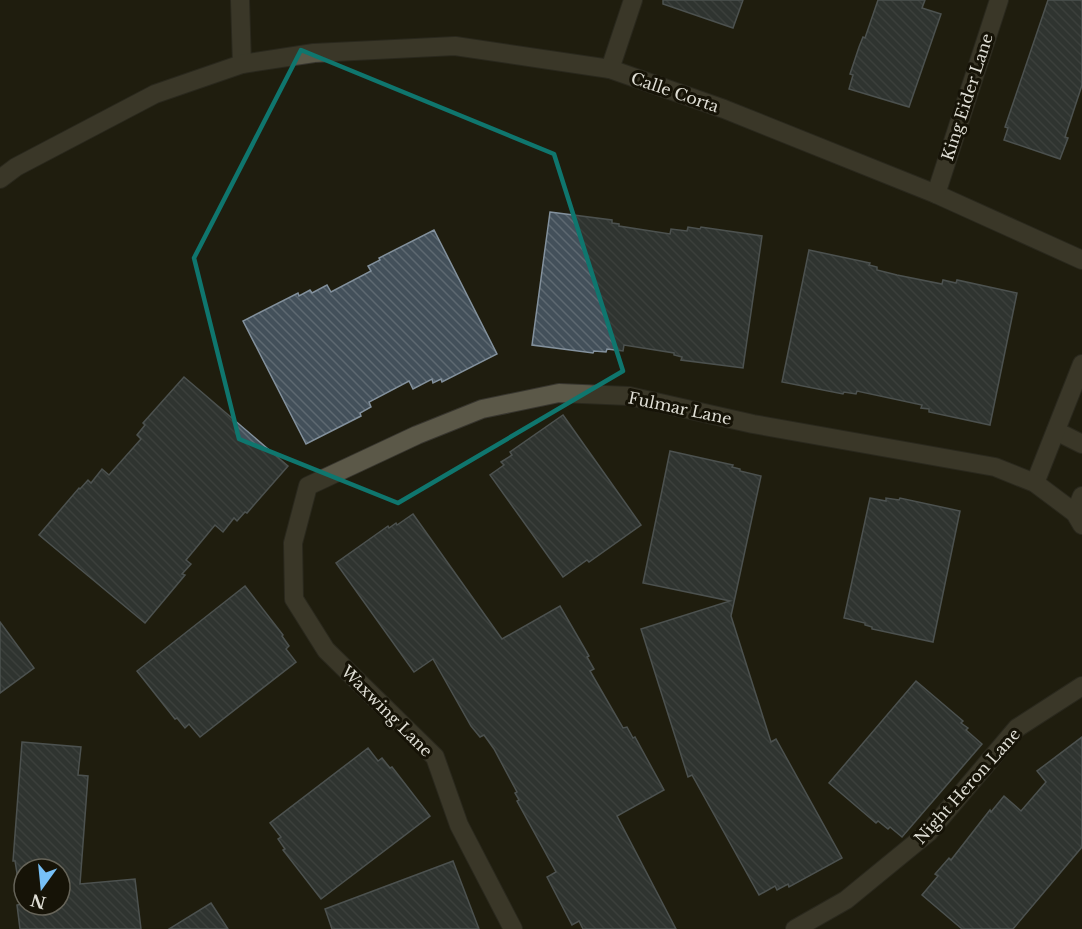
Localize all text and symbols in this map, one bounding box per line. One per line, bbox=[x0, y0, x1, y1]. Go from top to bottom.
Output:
street label: King Eider Lane bbox=[937, 31, 997, 163]
street label: Calle Corta bbox=[628, 68, 722, 116]
street label: Fulmar Lane bbox=[626, 387, 734, 429]
street label: Waxwing Lane bbox=[337, 661, 437, 761]
street label: Night Heron Lane bbox=[910, 724, 1024, 848]
north arrow bbox=[12, 857, 72, 917]
text: N bbox=[28, 890, 48, 913]

